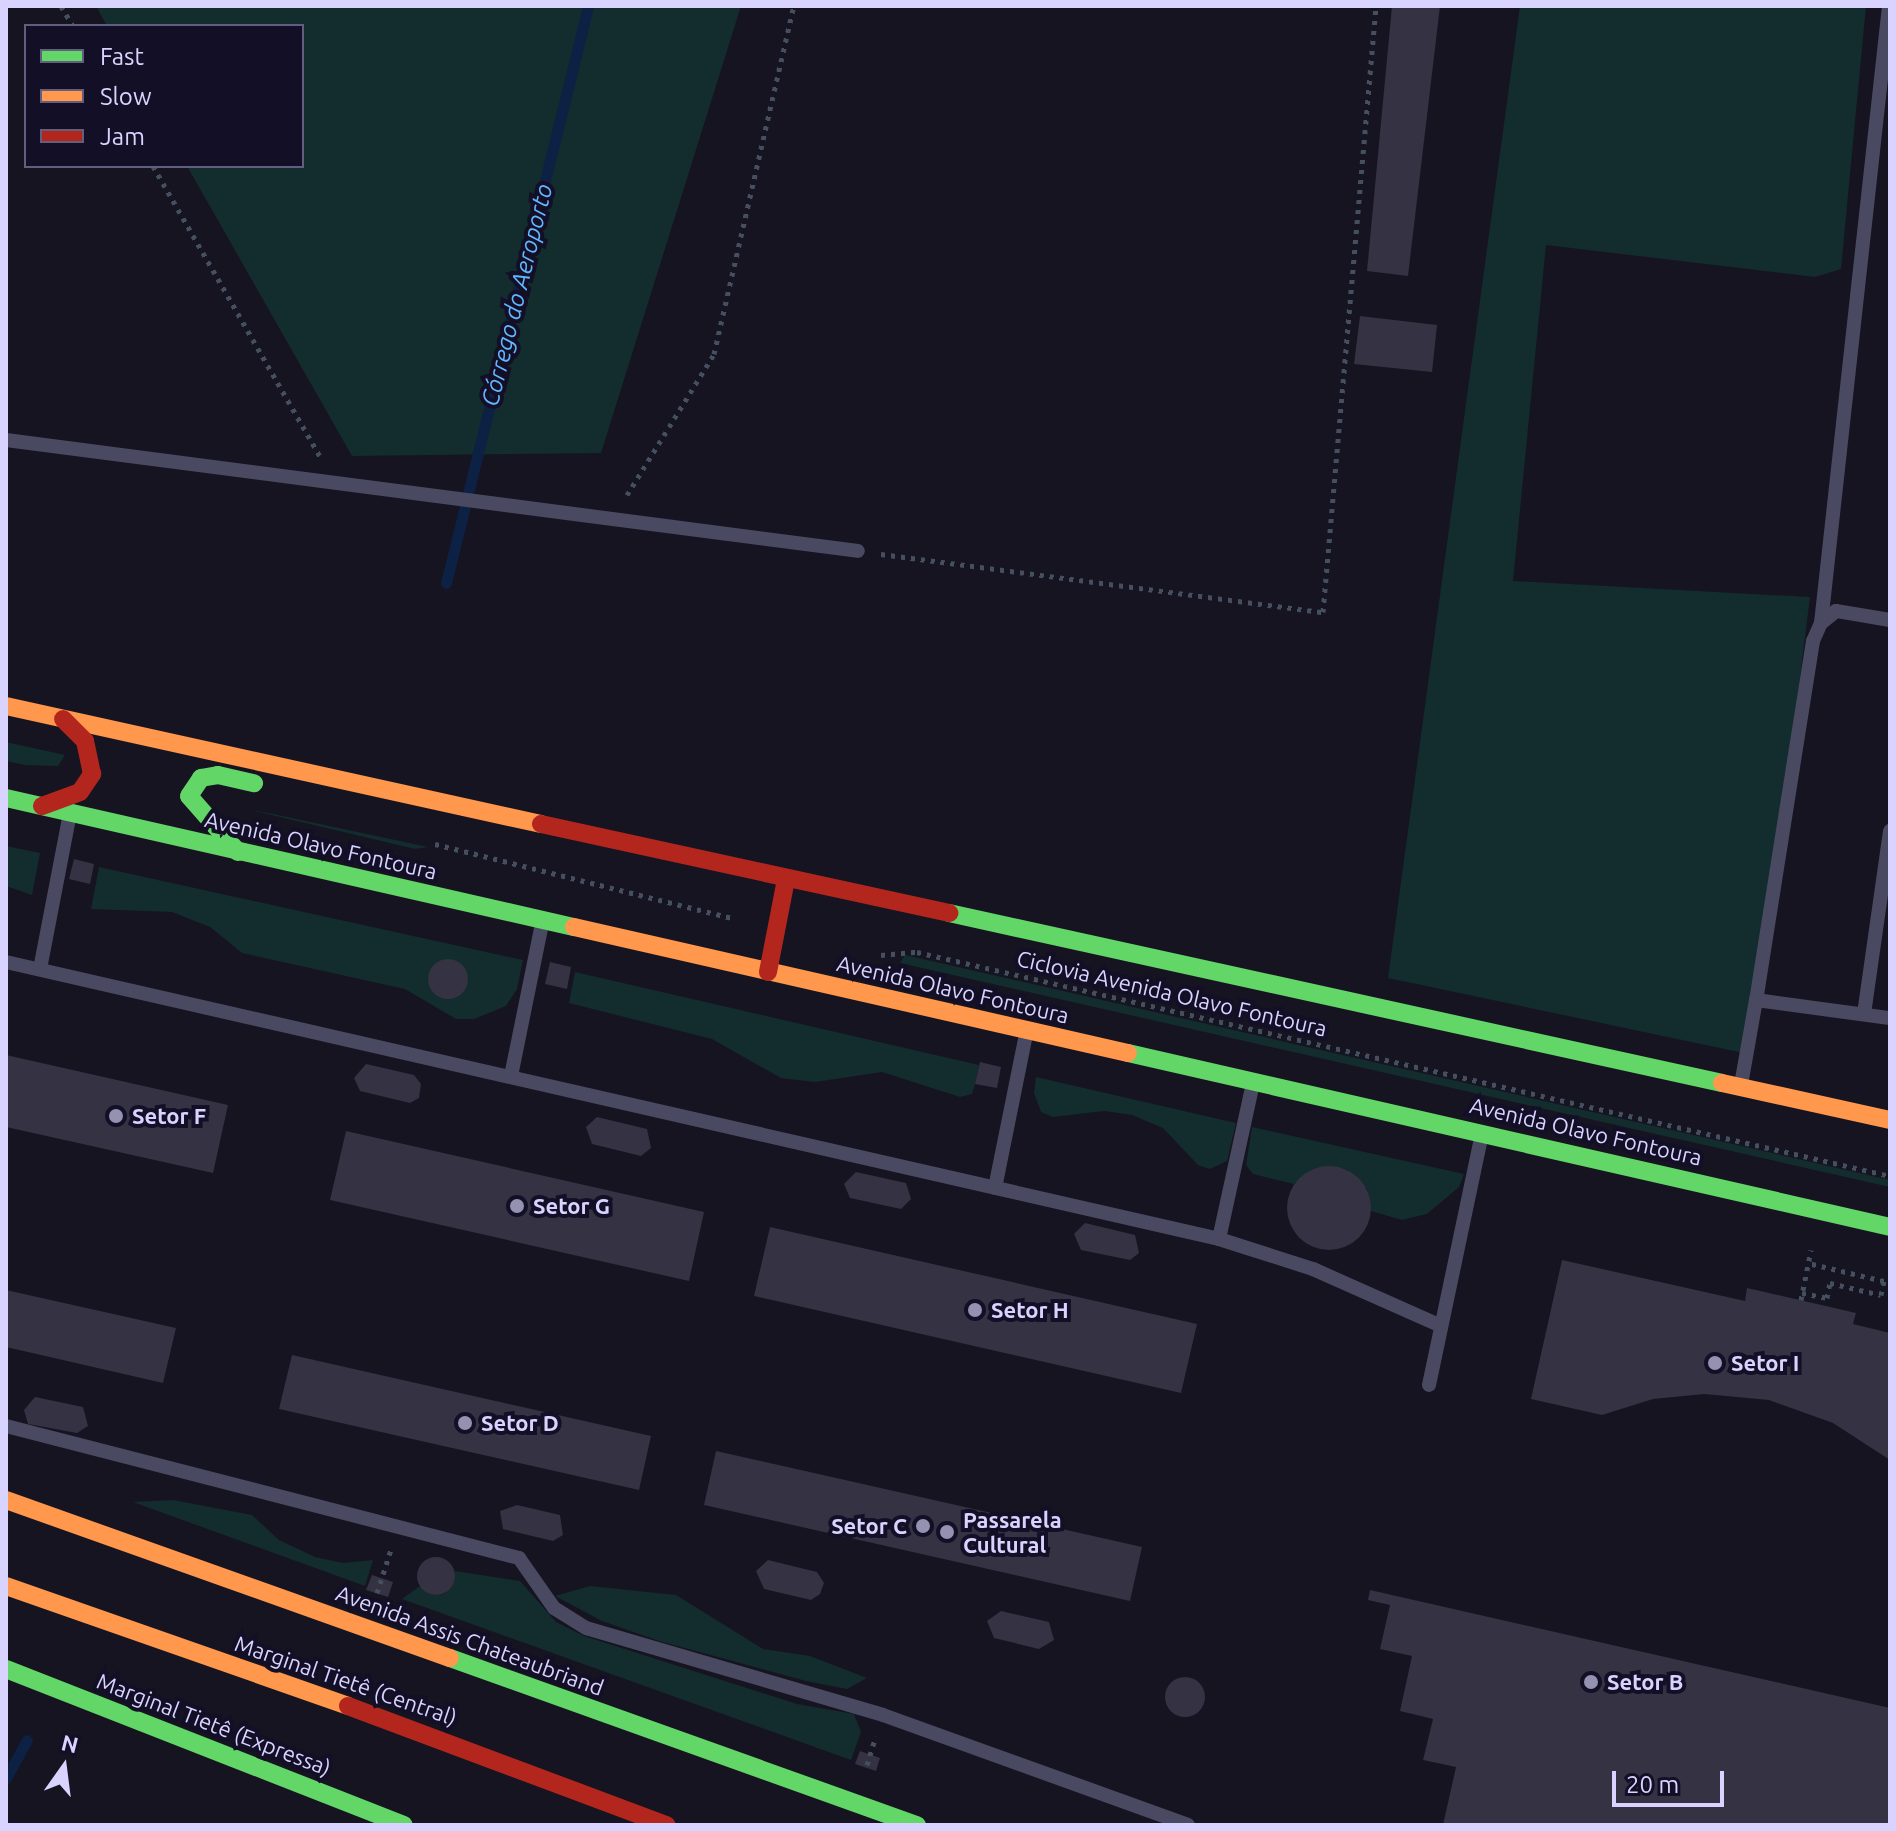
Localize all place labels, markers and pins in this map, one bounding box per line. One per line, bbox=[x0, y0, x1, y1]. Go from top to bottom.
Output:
place label: Setor F bbox=[132, 1103, 206, 1129]
marker: Setor F bbox=[107, 1107, 125, 1125]
place label: Setor G bbox=[533, 1193, 610, 1219]
marker: Setor G bbox=[508, 1197, 526, 1215]
place label: Setor H bbox=[991, 1297, 1069, 1323]
marker: Setor H bbox=[966, 1301, 984, 1319]
place label: Setor I bbox=[1731, 1350, 1799, 1376]
marker: Setor I bbox=[1706, 1354, 1724, 1372]
place label: Setor D bbox=[481, 1410, 559, 1436]
marker: Setor D bbox=[456, 1414, 474, 1432]
place label: Passarela Cultural bbox=[963, 1506, 1062, 1558]
place label: Setor C bbox=[831, 1513, 907, 1539]
marker: Setor C bbox=[914, 1517, 932, 1535]
marker: Passarela Cultural bbox=[938, 1523, 956, 1541]
place label: Setor B bbox=[1607, 1669, 1683, 1695]
marker: Setor B bbox=[1582, 1673, 1600, 1691]

